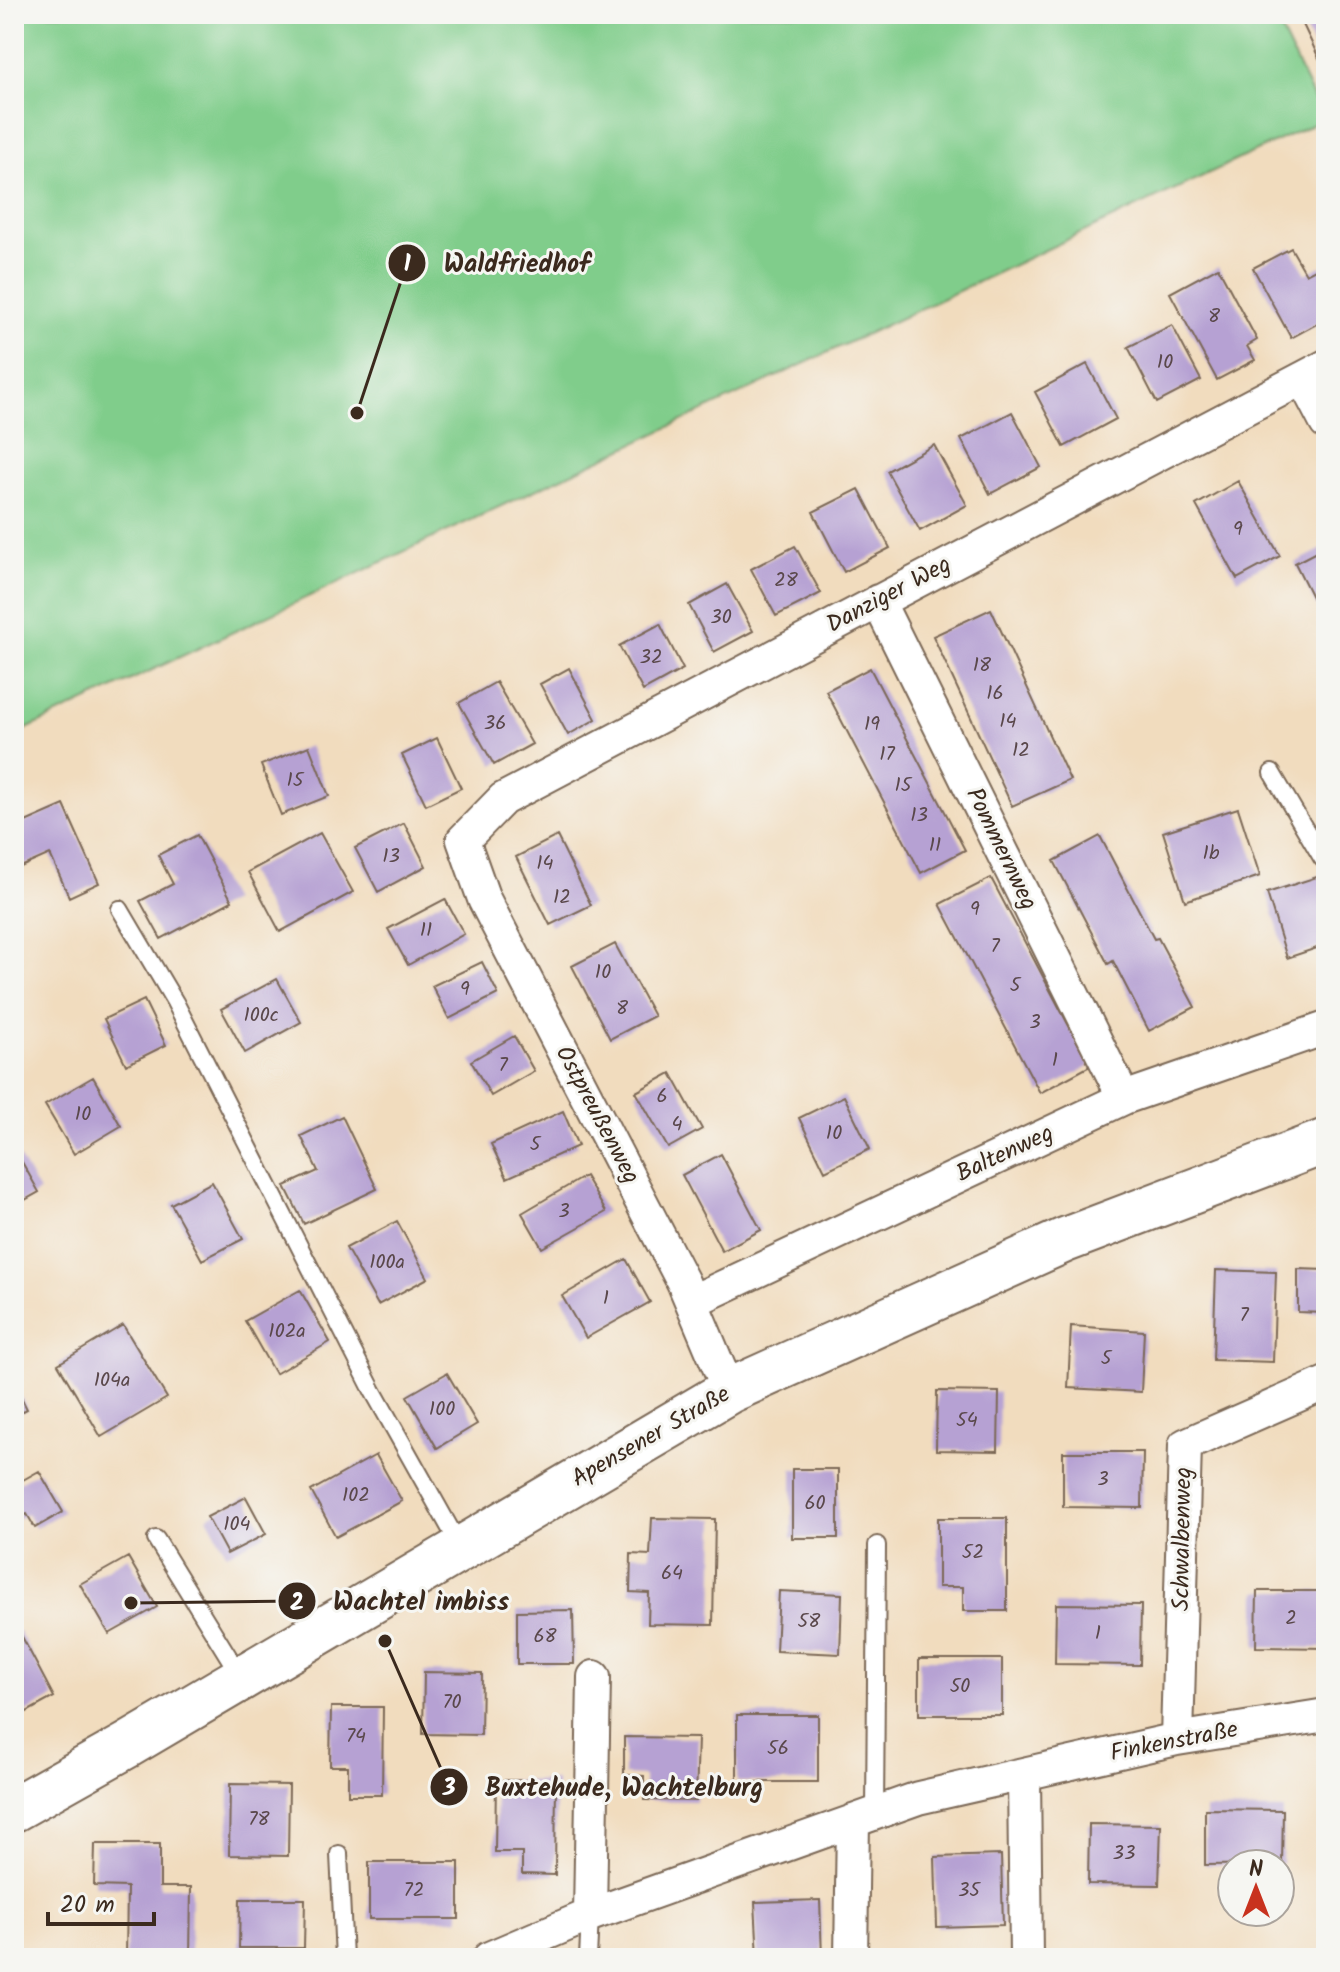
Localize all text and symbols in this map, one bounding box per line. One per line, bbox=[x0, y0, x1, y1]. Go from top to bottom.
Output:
callout: Waldfriedhof bbox=[387, 238, 606, 288]
text: Waldfriedhof bbox=[444, 244, 593, 286]
text: 1 bbox=[403, 245, 411, 284]
house number: 8 bbox=[1208, 301, 1221, 333]
house number: 10 bbox=[1157, 347, 1173, 379]
house number: 9 bbox=[1233, 514, 1243, 546]
street label: Danziger Weg bbox=[820, 546, 958, 644]
house number: 28 bbox=[774, 565, 799, 597]
house number: 30 bbox=[710, 602, 732, 634]
house number: 32 bbox=[639, 642, 663, 674]
house number: 18 bbox=[973, 650, 992, 682]
house number: 16 bbox=[986, 678, 1004, 710]
house number: 14 bbox=[999, 706, 1017, 738]
house number: 36 bbox=[484, 708, 506, 740]
house number: 19 bbox=[864, 709, 880, 741]
house number: 12 bbox=[1012, 735, 1030, 767]
house number: 17 bbox=[879, 739, 896, 771]
house number: 15 bbox=[286, 765, 305, 797]
house number: 15 bbox=[894, 770, 913, 802]
street label: Pommernweg bbox=[955, 781, 1047, 917]
house number: 13 bbox=[910, 800, 928, 832]
house number: 11 bbox=[929, 830, 941, 862]
house number: 1b bbox=[1203, 838, 1220, 870]
house number: 13 bbox=[382, 841, 400, 873]
house number: 14 bbox=[536, 848, 554, 880]
house number: 12 bbox=[553, 882, 571, 914]
house number: 9 bbox=[970, 894, 980, 926]
house number: 11 bbox=[420, 915, 432, 947]
house number: 7 bbox=[990, 931, 1000, 963]
house number: 10 bbox=[595, 957, 611, 989]
house number: 5 bbox=[1010, 970, 1022, 1002]
house number: 9 bbox=[460, 974, 470, 1006]
house number: 8 bbox=[616, 993, 629, 1025]
house number: 100c bbox=[243, 1000, 279, 1032]
house number: 3 bbox=[1029, 1007, 1041, 1039]
street label: Ostpreußenweg bbox=[544, 1039, 650, 1191]
house number: 1 bbox=[1052, 1045, 1058, 1077]
house number: 7 bbox=[498, 1050, 508, 1082]
house number: 6 bbox=[656, 1081, 668, 1113]
house number: 10 bbox=[75, 1099, 91, 1131]
house number: 4 bbox=[671, 1109, 683, 1141]
street label: Baltenweg bbox=[950, 1114, 1060, 1194]
house number: 10 bbox=[826, 1118, 842, 1150]
house number: 5 bbox=[530, 1129, 542, 1161]
house number: 3 bbox=[558, 1196, 570, 1228]
house number: 100a bbox=[369, 1247, 405, 1279]
house number: 1 bbox=[603, 1283, 609, 1315]
house number: 7 bbox=[1239, 1300, 1249, 1332]
house number: 102a bbox=[268, 1316, 306, 1348]
house number: 5 bbox=[1101, 1343, 1113, 1375]
house number: 104a bbox=[94, 1365, 130, 1397]
street label: Apensener Straße bbox=[564, 1376, 738, 1498]
house number: 100 bbox=[429, 1394, 455, 1426]
house number: 54 bbox=[956, 1405, 978, 1437]
house number: 3 bbox=[1097, 1464, 1109, 1496]
street label: Schwalbenweg bbox=[1162, 1467, 1204, 1611]
house number: 102 bbox=[342, 1480, 370, 1512]
house number: 60 bbox=[804, 1488, 826, 1520]
house number: 104 bbox=[223, 1509, 251, 1541]
house number: 52 bbox=[962, 1537, 984, 1569]
house number: 64 bbox=[661, 1558, 683, 1590]
callout: Wachtel imbiss bbox=[277, 1576, 525, 1626]
text: Wachtel imbiss bbox=[333, 1582, 509, 1624]
text: 2 bbox=[290, 1584, 304, 1623]
house number: 2 bbox=[1285, 1603, 1297, 1635]
house number: 58 bbox=[798, 1606, 821, 1638]
house number: 1 bbox=[1095, 1618, 1101, 1650]
house number: 68 bbox=[533, 1621, 558, 1653]
house number: 50 bbox=[950, 1671, 970, 1703]
house number: 70 bbox=[442, 1687, 462, 1719]
street label: Finkenstraße bbox=[1107, 1710, 1241, 1773]
house number: 74 bbox=[346, 1721, 366, 1753]
house number: 56 bbox=[767, 1733, 789, 1765]
callout: Buxtehude, Wachtelburg bbox=[429, 1762, 779, 1812]
text: Buxtehude, Wachtelburg bbox=[485, 1768, 763, 1810]
text: 3 bbox=[441, 1769, 456, 1808]
house number: 78 bbox=[248, 1804, 271, 1836]
house number: 33 bbox=[1113, 1838, 1135, 1870]
north arrow bbox=[1216, 1848, 1296, 1928]
text: N bbox=[1249, 1853, 1263, 1888]
house number: 72 bbox=[404, 1875, 424, 1907]
house number: 35 bbox=[958, 1875, 981, 1907]
scale bar bbox=[48, 1876, 154, 1926]
text: 20 m bbox=[60, 1886, 115, 1925]

